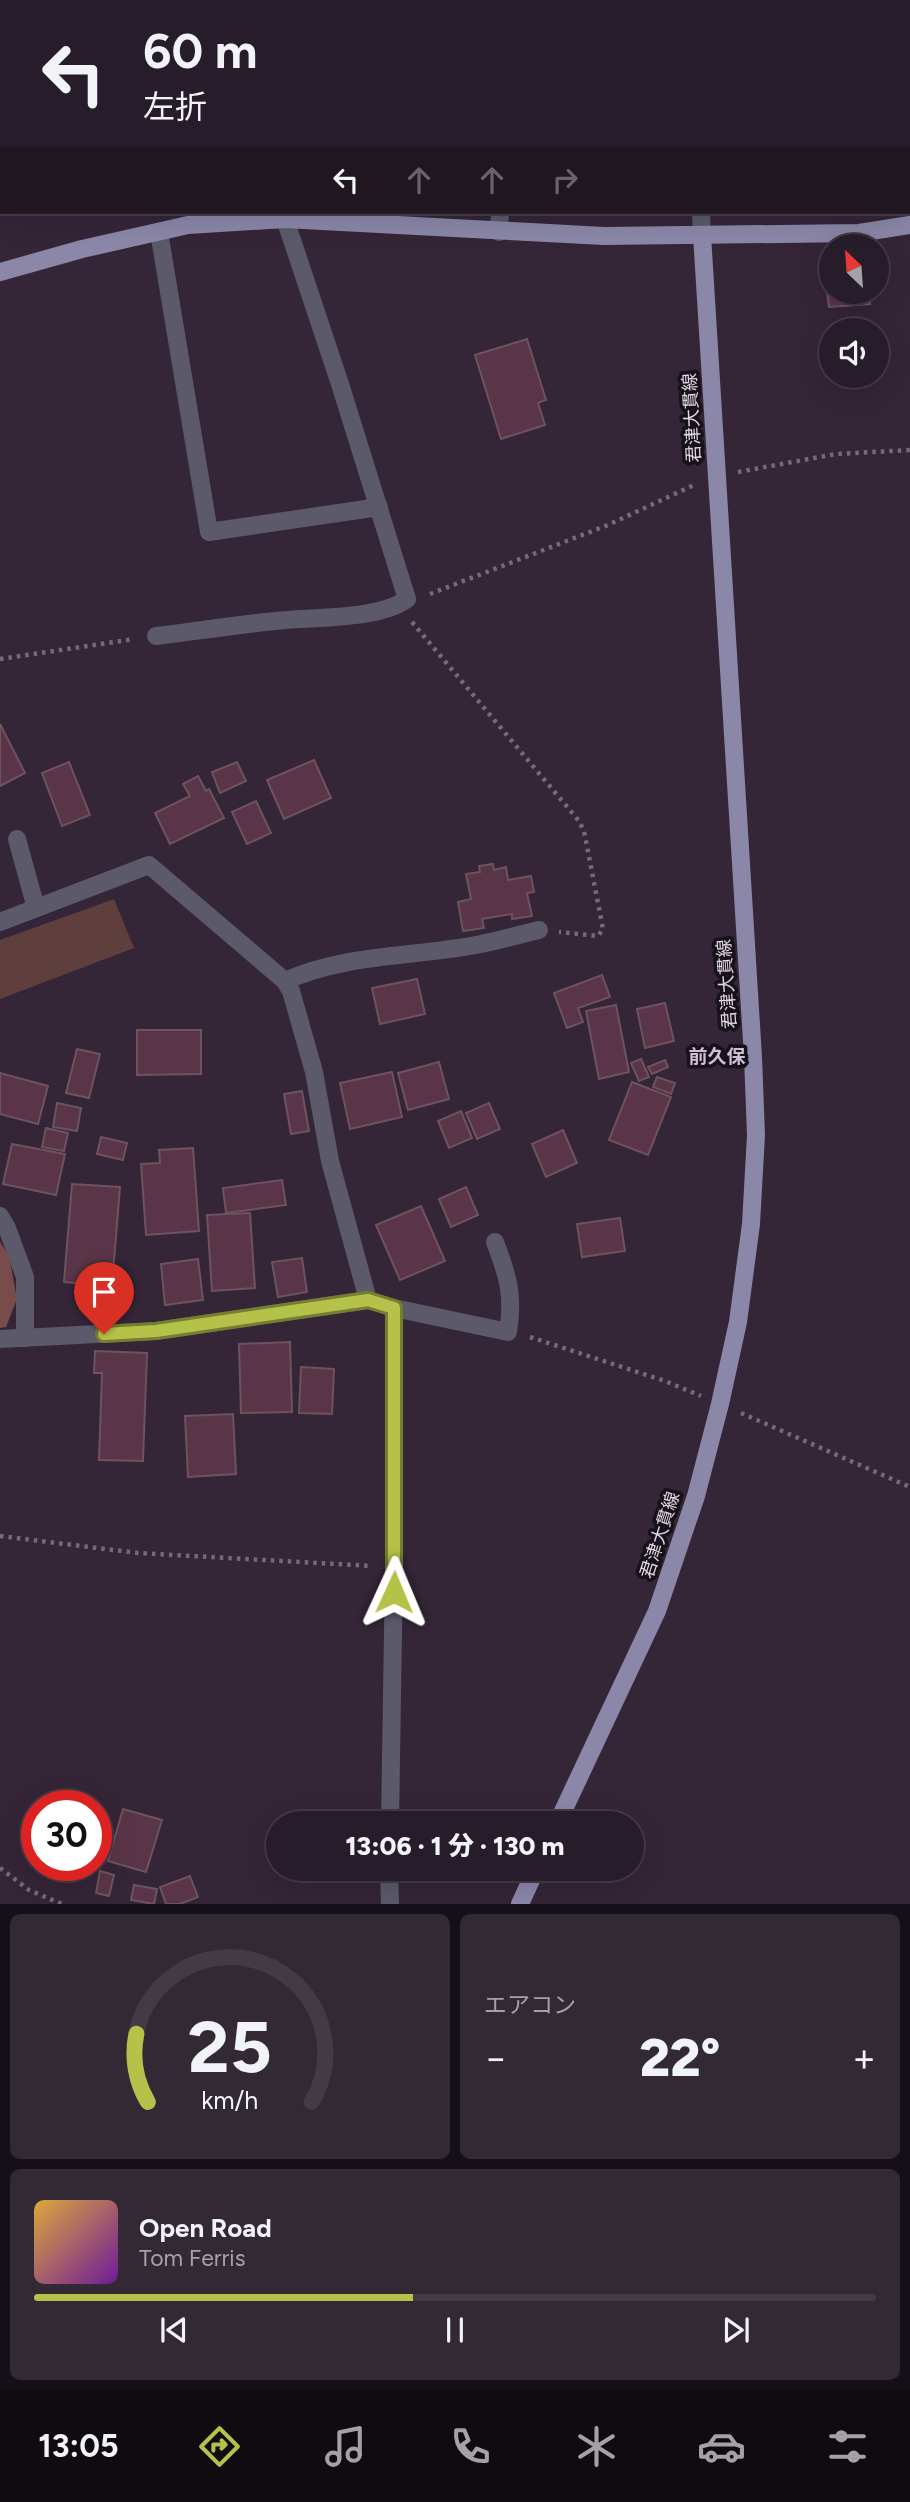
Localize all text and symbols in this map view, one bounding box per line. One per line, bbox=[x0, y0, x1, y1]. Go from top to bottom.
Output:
text: 60 m bbox=[143, 21, 258, 80]
icon: left bbox=[28, 28, 119, 119]
text: 左折 bbox=[143, 88, 207, 126]
icon: left bbox=[327, 161, 365, 199]
icon: ahead bbox=[400, 161, 438, 199]
icon: ahead bbox=[473, 161, 511, 199]
icon: right bbox=[546, 161, 584, 199]
north arrow bbox=[819, 234, 889, 304]
map controls bbox=[819, 234, 889, 388]
button: sound bbox=[819, 318, 889, 388]
street label: 君津大貫線 bbox=[679, 372, 705, 464]
street label: 君津大貫線 bbox=[713, 938, 741, 1030]
district label: 前久保 bbox=[688, 1045, 746, 1068]
pin bbox=[74, 1262, 134, 1334]
icon: arrive bbox=[85, 1273, 123, 1311]
street label: 君津大貫線 bbox=[636, 1489, 684, 1581]
position arrow bbox=[357, 1555, 431, 1629]
speed limit sign: 30 bbox=[21, 1790, 112, 1881]
text: 13:06 · 1 分 · 130 m bbox=[345, 1830, 565, 1862]
text: エアコン bbox=[484, 1991, 576, 2019]
text: 25 bbox=[188, 2004, 272, 2091]
text: 22° bbox=[639, 2027, 721, 2089]
text: − bbox=[484, 2035, 508, 2081]
text: + bbox=[852, 2035, 876, 2081]
text: km/h bbox=[201, 2085, 259, 2115]
text: Open Road bbox=[139, 2212, 272, 2244]
text: Tom Ferris bbox=[139, 2244, 245, 2272]
icon: previous bbox=[155, 2311, 193, 2349]
icon: pause bbox=[436, 2311, 474, 2349]
icon: next bbox=[717, 2311, 755, 2349]
icon: directions bbox=[195, 2422, 244, 2471]
icon: music bbox=[321, 2422, 370, 2471]
icon: phone bbox=[446, 2422, 495, 2471]
icon: climate bbox=[572, 2422, 621, 2471]
icon: car bbox=[697, 2422, 746, 2471]
icon: filters bbox=[823, 2422, 872, 2471]
text: 13:05 bbox=[38, 2427, 119, 2465]

